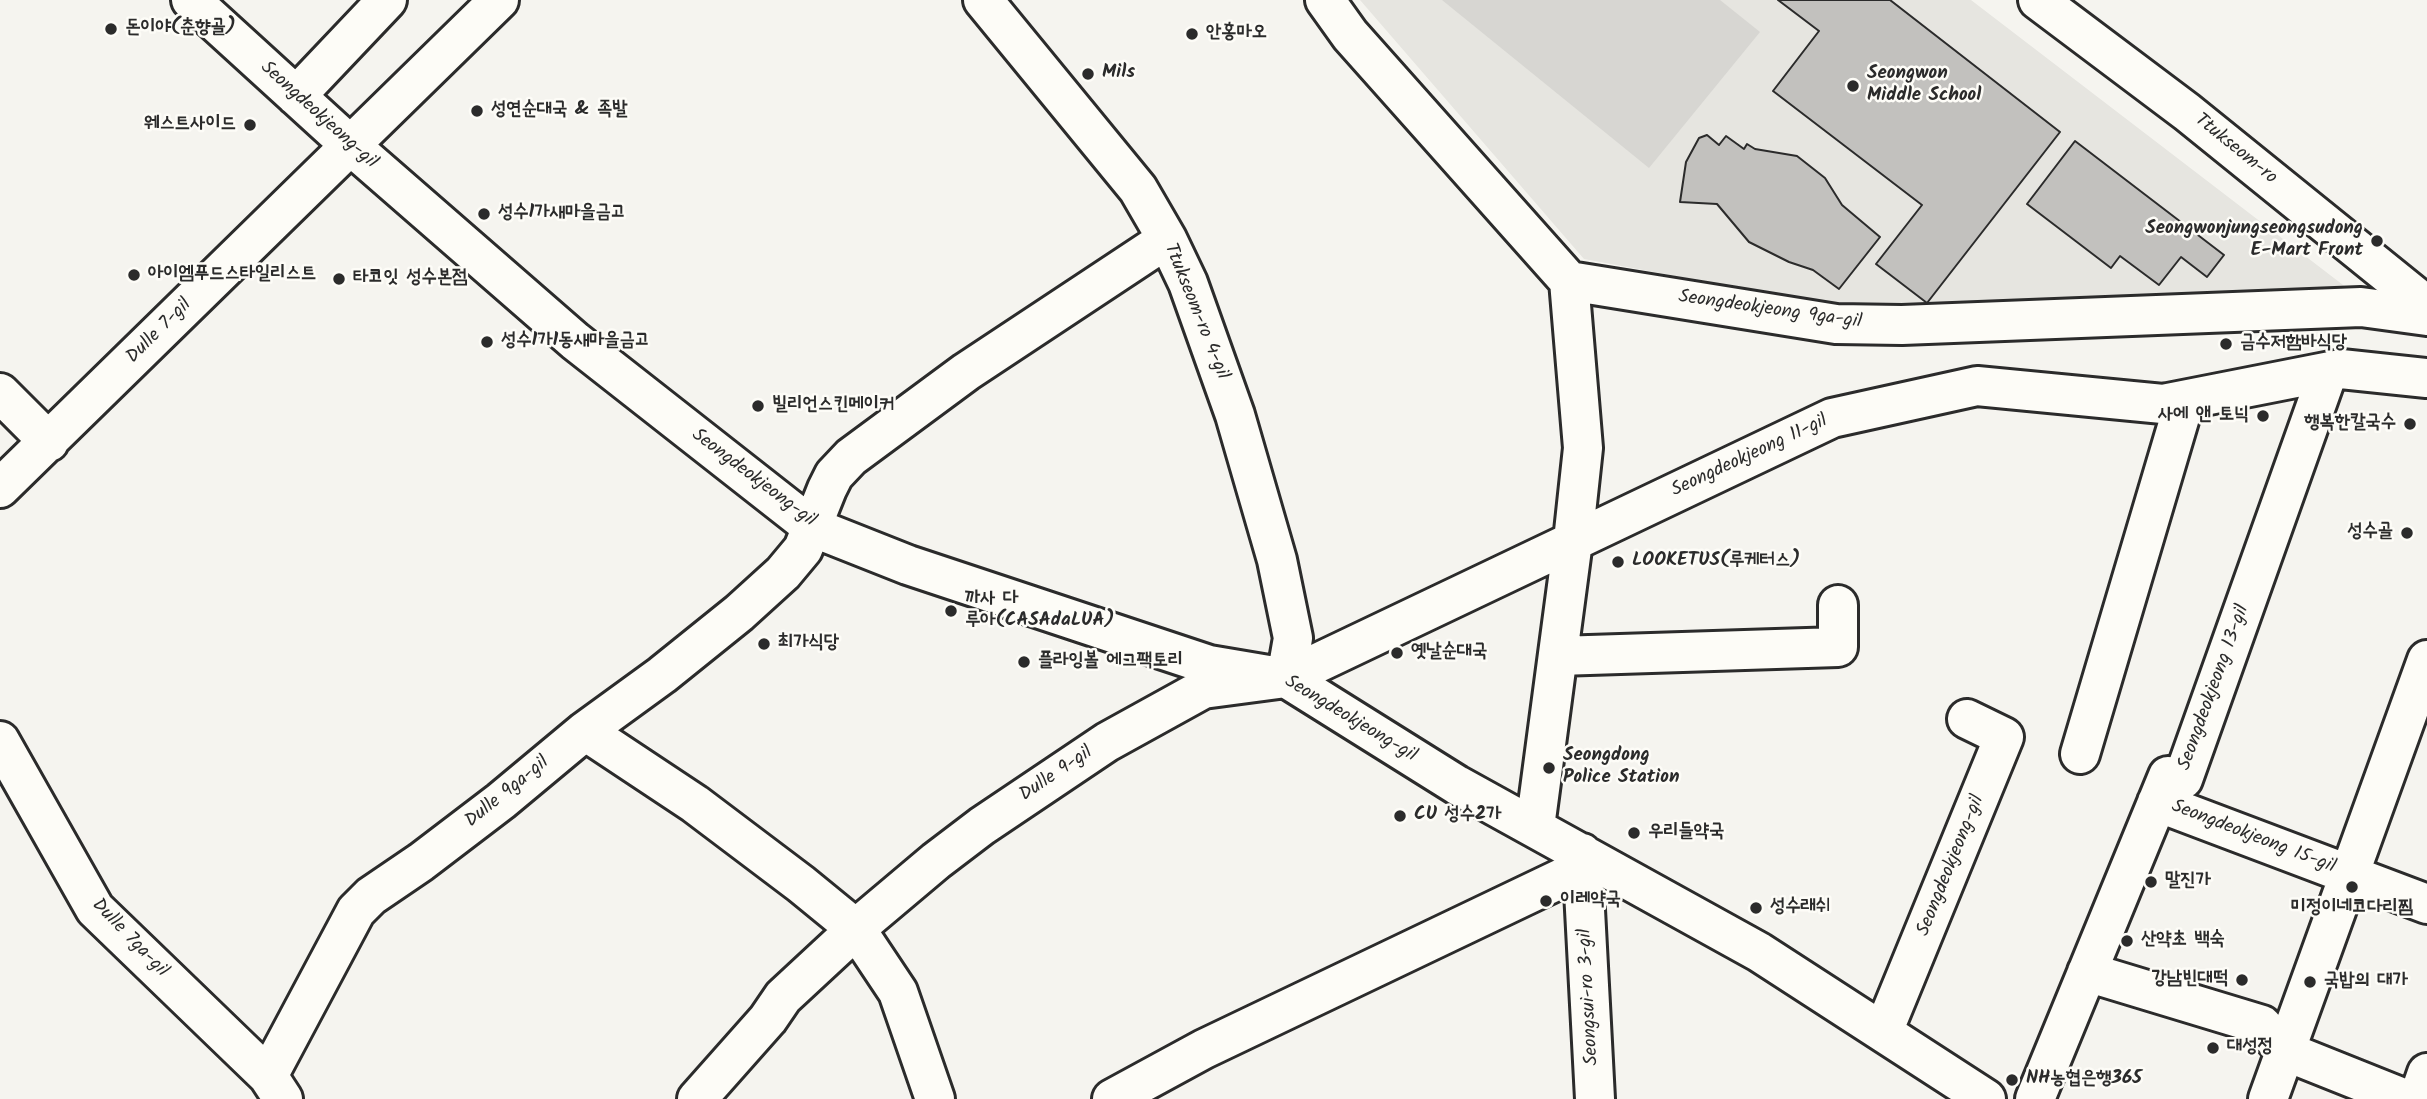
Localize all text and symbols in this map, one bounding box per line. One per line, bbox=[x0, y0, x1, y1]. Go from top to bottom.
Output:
place label: 돈이야(춘향골) bbox=[125, 18, 236, 40]
marker: 돈이야(춘향골) bbox=[103, 21, 119, 37]
place label: 안홍마오 bbox=[1206, 23, 1267, 45]
marker: 안홍마오 bbox=[1184, 26, 1200, 42]
street label: Seongdeokjeong-gil bbox=[255, 57, 381, 175]
place label: Mils bbox=[1102, 63, 1135, 85]
place label: Seongwon Middle School bbox=[1867, 64, 1981, 108]
marker: Mils bbox=[1080, 66, 1096, 82]
marker: Seongwon Middle School bbox=[1845, 78, 1861, 94]
place label: 성연순대국 & 족발 bbox=[491, 100, 628, 122]
marker: 성연순대국 & 족발 bbox=[469, 103, 485, 119]
street label: Ttukseom-ro bbox=[2189, 110, 2281, 190]
place label: 웨스트사이드 bbox=[144, 114, 236, 136]
marker: 웨스트사이드 bbox=[242, 117, 258, 133]
place label: 성수1가새마을금고 bbox=[498, 203, 626, 225]
marker: 성수1가새마을금고 bbox=[476, 206, 492, 222]
place label: Seongwonjungseongsudong E-Mart Front bbox=[2145, 219, 2363, 263]
marker: Seongwonjungseongsudong E-Mart Front bbox=[2369, 233, 2385, 249]
street label: Ttukseom-ro 4-gil bbox=[1157, 241, 1233, 383]
place label: 아이엠푸드스타일리스트 bbox=[148, 264, 316, 286]
marker: 아이엠푸드스타일리스트 bbox=[126, 267, 142, 283]
place label: 타코잇 성수본점 bbox=[353, 268, 467, 290]
marker: 타코잇 성수본점 bbox=[331, 271, 347, 287]
street label: Seongdeokjeong 9ga-gil bbox=[1677, 287, 1863, 335]
street label: Dulle 7-gil bbox=[123, 295, 197, 369]
place label: 성수1가1동새마을금고 bbox=[501, 331, 650, 353]
place label: 금수저함바식당 bbox=[2240, 333, 2347, 355]
marker: 성수1가1동새마을금고 bbox=[479, 334, 495, 350]
marker: 금수저함바식당 bbox=[2218, 336, 2234, 352]
place label: 빌리언스킨메이커 bbox=[772, 395, 894, 417]
marker: 빌리언스킨메이커 bbox=[750, 398, 766, 414]
place label: 사에 앤 토닉 bbox=[2158, 405, 2249, 427]
marker: 사에 앤 토닉 bbox=[2255, 408, 2271, 424]
street label: Seongdeokjeong 11-gil bbox=[1668, 411, 1832, 503]
place label: 행복한칼국수 bbox=[2304, 413, 2396, 435]
marker: 행복한칼국수 bbox=[2402, 416, 2418, 432]
street label: Seongdeokjeong-gil bbox=[686, 425, 820, 533]
place label: 성수골 bbox=[2347, 522, 2393, 544]
marker: 성수골 bbox=[2399, 525, 2415, 541]
place label: LOOKETUS(루케터스) bbox=[1632, 551, 1800, 573]
marker: LOOKETUS(루케터스) bbox=[1610, 554, 1626, 570]
place label: 까사 다 루아(CASAdaLUA) bbox=[965, 589, 1114, 633]
street label: Seongdeokjeong 13-gil bbox=[2174, 602, 2256, 774]
marker: 까사 다 루아(CASAdaLUA) bbox=[943, 603, 959, 619]
place label: 최가식당 bbox=[778, 633, 839, 655]
marker: 최가식당 bbox=[756, 636, 772, 652]
place label: 옛날순대국 bbox=[1411, 642, 1487, 664]
marker: 옛날순대국 bbox=[1389, 645, 1405, 661]
place label: 플라잉볼 에그팩토리 bbox=[1038, 651, 1183, 673]
marker: 플라잉볼 에그팩토리 bbox=[1016, 654, 1032, 670]
street label: Seongdeokjeong-gil bbox=[1280, 672, 1420, 768]
street label: Dulle 9-gil bbox=[1016, 742, 1098, 808]
place label: Seongdong Police Station bbox=[1563, 746, 1679, 790]
street label: Dulle 9ga-gil bbox=[462, 752, 554, 834]
marker: Seongdong Police Station bbox=[1541, 760, 1557, 776]
street label: Seongdeokjeong-gil bbox=[1913, 792, 1991, 940]
street label: Seongdeokjeong 15-gil bbox=[2168, 796, 2338, 880]
place label: CU 성수2가 bbox=[1414, 805, 1501, 827]
marker: CU 성수2가 bbox=[1392, 808, 1408, 824]
place label: 우리들약국 bbox=[1648, 822, 1724, 844]
marker: 우리들약국 bbox=[1626, 825, 1642, 841]
place label: 말진가 bbox=[2165, 871, 2211, 893]
marker: 말진가 bbox=[2143, 874, 2159, 890]
marker: 미정이네코다리찜 bbox=[2344, 879, 2360, 895]
place label: 이레약국 bbox=[1560, 890, 1621, 912]
marker: 이레약국 bbox=[1538, 893, 1554, 909]
street label: Dulle 7ga-gil bbox=[86, 895, 172, 983]
place label: 성수래쉬 bbox=[1770, 897, 1831, 919]
place label: 미정이네코다리찜 bbox=[2291, 898, 2413, 920]
marker: 성수래쉬 bbox=[1748, 900, 1764, 916]
street label: Seongsui-ro 3-gil bbox=[1575, 928, 1605, 1066]
place label: 산약초 백숙 bbox=[2141, 930, 2225, 952]
marker: 산약초 백숙 bbox=[2119, 933, 2135, 949]
place label: 강남빈대떡 bbox=[2152, 969, 2228, 991]
place label: 국밥의 대가 bbox=[2324, 971, 2408, 993]
marker: 강남빈대떡 bbox=[2234, 972, 2250, 988]
marker: 국밥의 대가 bbox=[2302, 974, 2318, 990]
place label: 대성정 bbox=[2227, 1037, 2273, 1059]
marker: 대성정 bbox=[2205, 1040, 2221, 1056]
place label: NH농협은행365 bbox=[2026, 1069, 2142, 1091]
marker: NH농협은행365 bbox=[2004, 1072, 2020, 1088]

